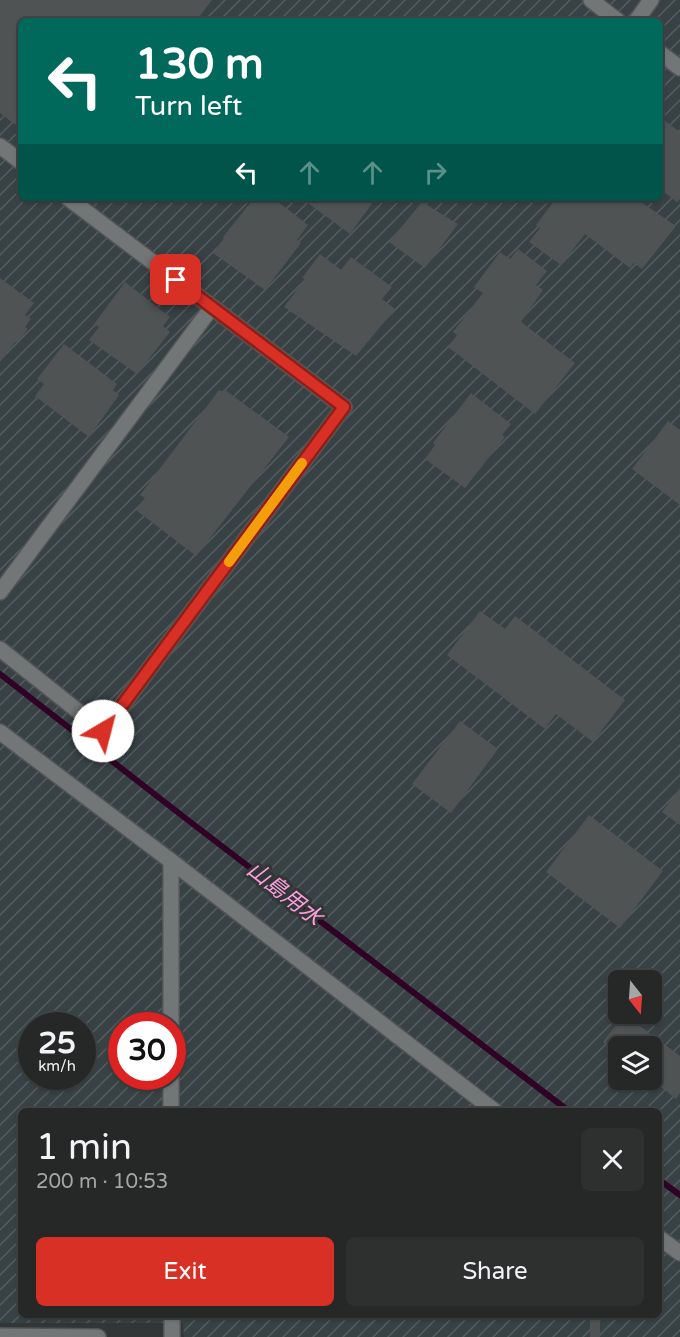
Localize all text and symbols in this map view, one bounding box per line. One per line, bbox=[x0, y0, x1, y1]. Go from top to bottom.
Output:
text: 130 m bbox=[135, 39, 264, 90]
icon: left bbox=[36, 42, 114, 120]
text: Turn left bbox=[135, 90, 242, 123]
icon: left bbox=[230, 156, 263, 189]
icon: ahead bbox=[293, 156, 326, 189]
icon: ahead bbox=[356, 156, 389, 189]
icon: right bbox=[419, 156, 452, 189]
pin bbox=[150, 254, 201, 305]
icon: arrive bbox=[159, 263, 192, 296]
position arrow bbox=[71, 699, 135, 763]
water label: 山島用水 bbox=[242, 856, 329, 932]
north arrow bbox=[608, 970, 662, 1024]
map controls bbox=[608, 970, 662, 1090]
speed limit sign: 30 bbox=[108, 1012, 186, 1090]
text: 25 bbox=[38, 1025, 76, 1062]
button: layers bbox=[608, 1036, 662, 1090]
text: km/h bbox=[38, 1057, 76, 1075]
text: 1 min bbox=[36, 1126, 132, 1169]
button: close bbox=[581, 1128, 644, 1191]
text: 200 m · 10:53 bbox=[36, 1170, 168, 1194]
button: Exit bbox=[36, 1237, 334, 1306]
button: Share bbox=[346, 1237, 644, 1306]

